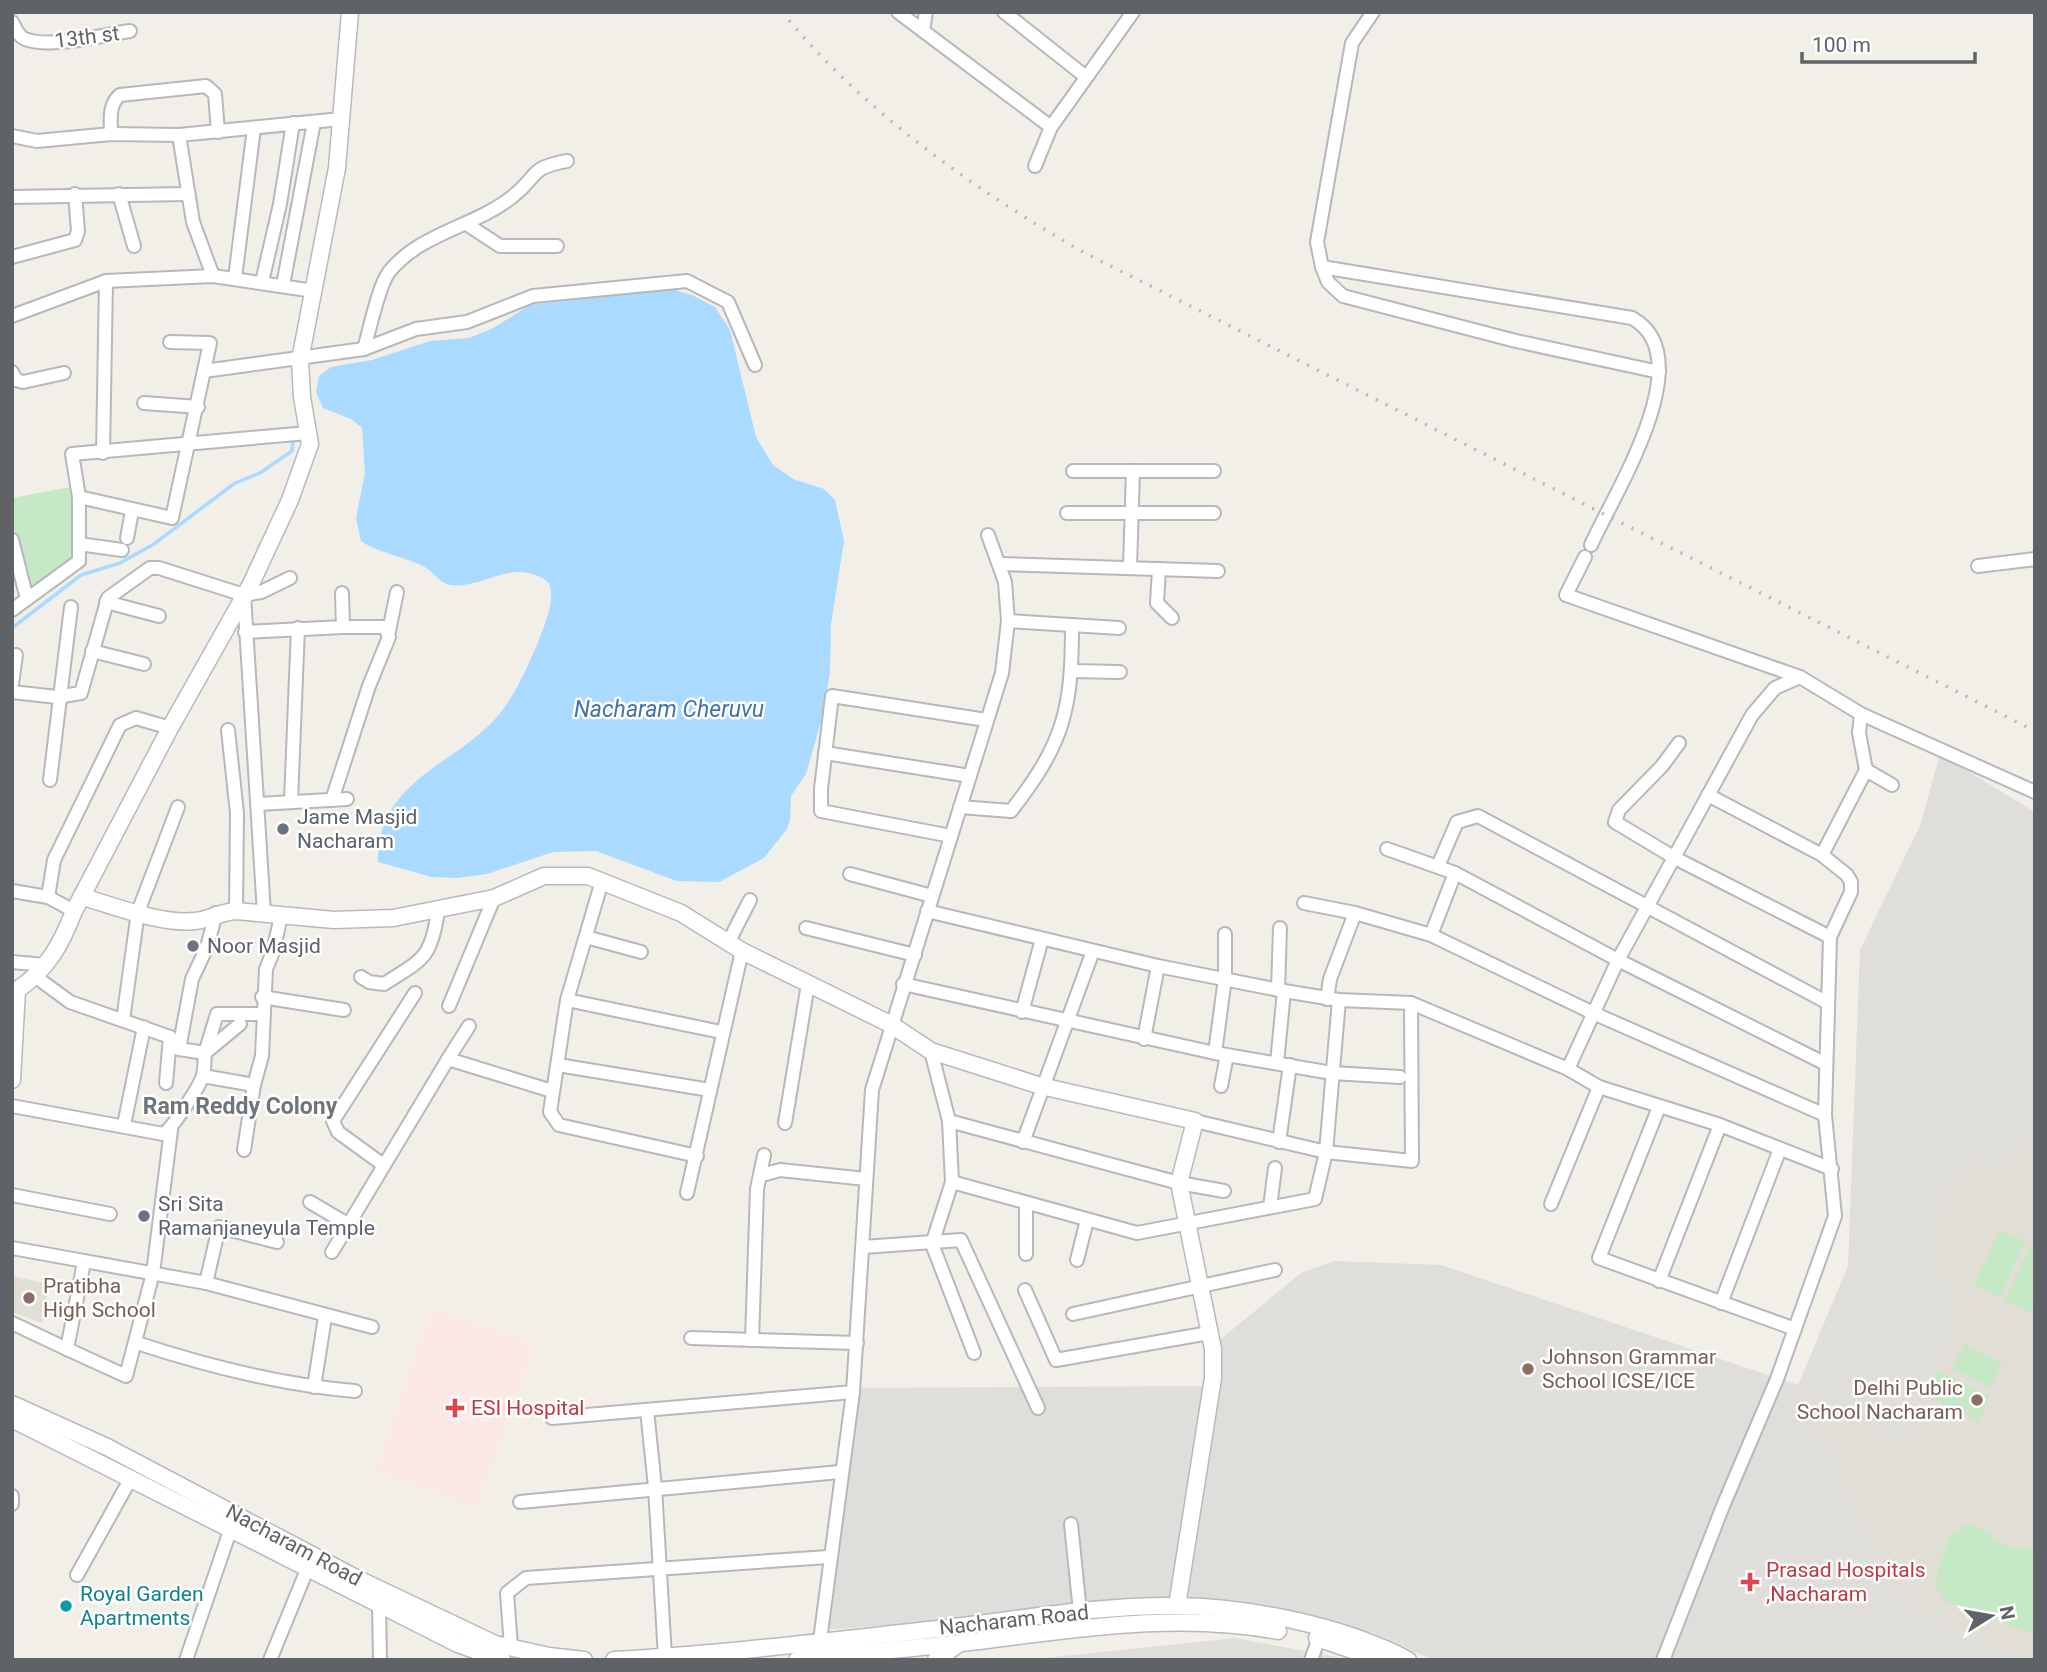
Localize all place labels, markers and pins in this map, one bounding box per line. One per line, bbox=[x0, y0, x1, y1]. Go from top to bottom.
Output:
place label: Jame Masjid Nacharam bbox=[297, 805, 417, 853]
marker: Jame Masjid Nacharam bbox=[275, 821, 291, 837]
place label: Noor Masjid bbox=[207, 934, 321, 958]
marker: Noor Masjid bbox=[185, 938, 201, 954]
place label: Sri Sita Ramanjaneyula Temple bbox=[158, 1192, 375, 1240]
marker: Sri Sita Ramanjaneyula Temple bbox=[136, 1208, 152, 1224]
place label: Pratibha High School bbox=[43, 1274, 156, 1322]
marker: Pratibha High School bbox=[21, 1290, 37, 1306]
place label: Johnson Grammar School ICSE/ICE bbox=[1542, 1345, 1716, 1393]
marker: Johnson Grammar School ICSE/ICE bbox=[1520, 1361, 1536, 1377]
place label: Delhi Public School Nacharam bbox=[1797, 1376, 1963, 1424]
marker: Delhi Public School Nacharam bbox=[1969, 1392, 1985, 1408]
place label: ESI Hospital bbox=[471, 1396, 584, 1420]
marker: ESI Hospital bbox=[445, 1398, 465, 1418]
place label: Prasad Hospitals ,Nacharam bbox=[1766, 1558, 1926, 1606]
marker: Prasad Hospitals ,Nacharam bbox=[1740, 1572, 1760, 1592]
place label: Royal Garden Apartments bbox=[80, 1582, 204, 1630]
marker: Royal Garden Apartments bbox=[58, 1598, 74, 1614]

